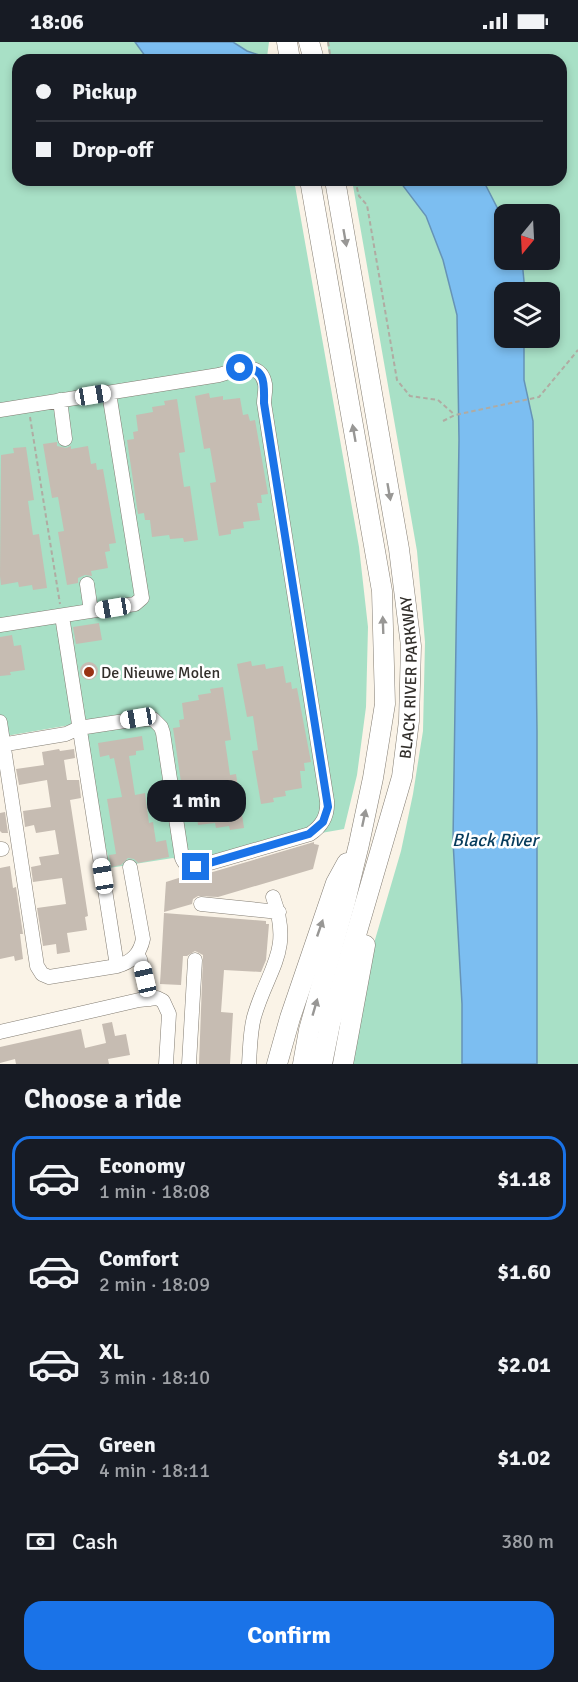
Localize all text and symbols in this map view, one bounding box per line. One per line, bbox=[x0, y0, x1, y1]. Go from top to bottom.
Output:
text: 18:06 bbox=[30, 8, 84, 35]
text: Pickup bbox=[72, 78, 137, 105]
text: Drop-off bbox=[72, 136, 153, 163]
north arrow bbox=[494, 204, 560, 270]
map controls bbox=[494, 204, 560, 348]
one-way arrow bbox=[341, 228, 350, 247]
button: layers bbox=[494, 282, 560, 348]
route start bbox=[226, 354, 253, 381]
car bbox=[74, 383, 112, 407]
one-way arrow bbox=[349, 423, 358, 442]
one-way arrow bbox=[385, 483, 394, 502]
street label: BLACK RIVER PARKWAY bbox=[395, 595, 422, 760]
car bbox=[94, 596, 132, 620]
one-way arrow bbox=[378, 616, 388, 635]
place label: De Nieuwe Molen bbox=[101, 663, 220, 683]
marker: De Nieuwe Molen bbox=[82, 665, 96, 679]
car bbox=[119, 706, 157, 730]
callout: 1 min bbox=[146, 780, 246, 822]
text: 1 min bbox=[172, 788, 221, 813]
one-way arrow bbox=[360, 809, 370, 828]
water label: Black River bbox=[452, 829, 540, 851]
route end bbox=[182, 853, 209, 880]
car bbox=[91, 857, 115, 895]
one-way arrow bbox=[316, 919, 326, 937]
car bbox=[132, 959, 158, 999]
one-way arrow bbox=[311, 998, 320, 1016]
text: Choose a ride bbox=[24, 1083, 182, 1116]
icon: car bbox=[27, 1151, 81, 1205]
text: Economy bbox=[99, 1152, 185, 1179]
text: $1.18 bbox=[497, 1165, 551, 1192]
text: 1 min · 18:08 bbox=[99, 1179, 210, 1204]
icon: car bbox=[27, 1244, 81, 1298]
text: Comfort bbox=[99, 1245, 179, 1272]
text: $1.60 bbox=[497, 1258, 551, 1285]
text: 2 min · 18:09 bbox=[99, 1272, 210, 1297]
icon: car bbox=[27, 1337, 81, 1391]
text: XL bbox=[99, 1338, 124, 1365]
text: $2.01 bbox=[497, 1351, 551, 1378]
text: 3 min · 18:10 bbox=[99, 1365, 210, 1390]
icon: car bbox=[27, 1430, 81, 1484]
text: Green bbox=[99, 1431, 156, 1458]
text: $1.02 bbox=[497, 1444, 551, 1471]
text: 4 min · 18:11 bbox=[99, 1458, 210, 1483]
icon: cash bbox=[24, 1525, 57, 1558]
text: Cash bbox=[72, 1528, 118, 1555]
text: 380 m bbox=[501, 1529, 554, 1554]
button: Confirm bbox=[24, 1601, 554, 1670]

